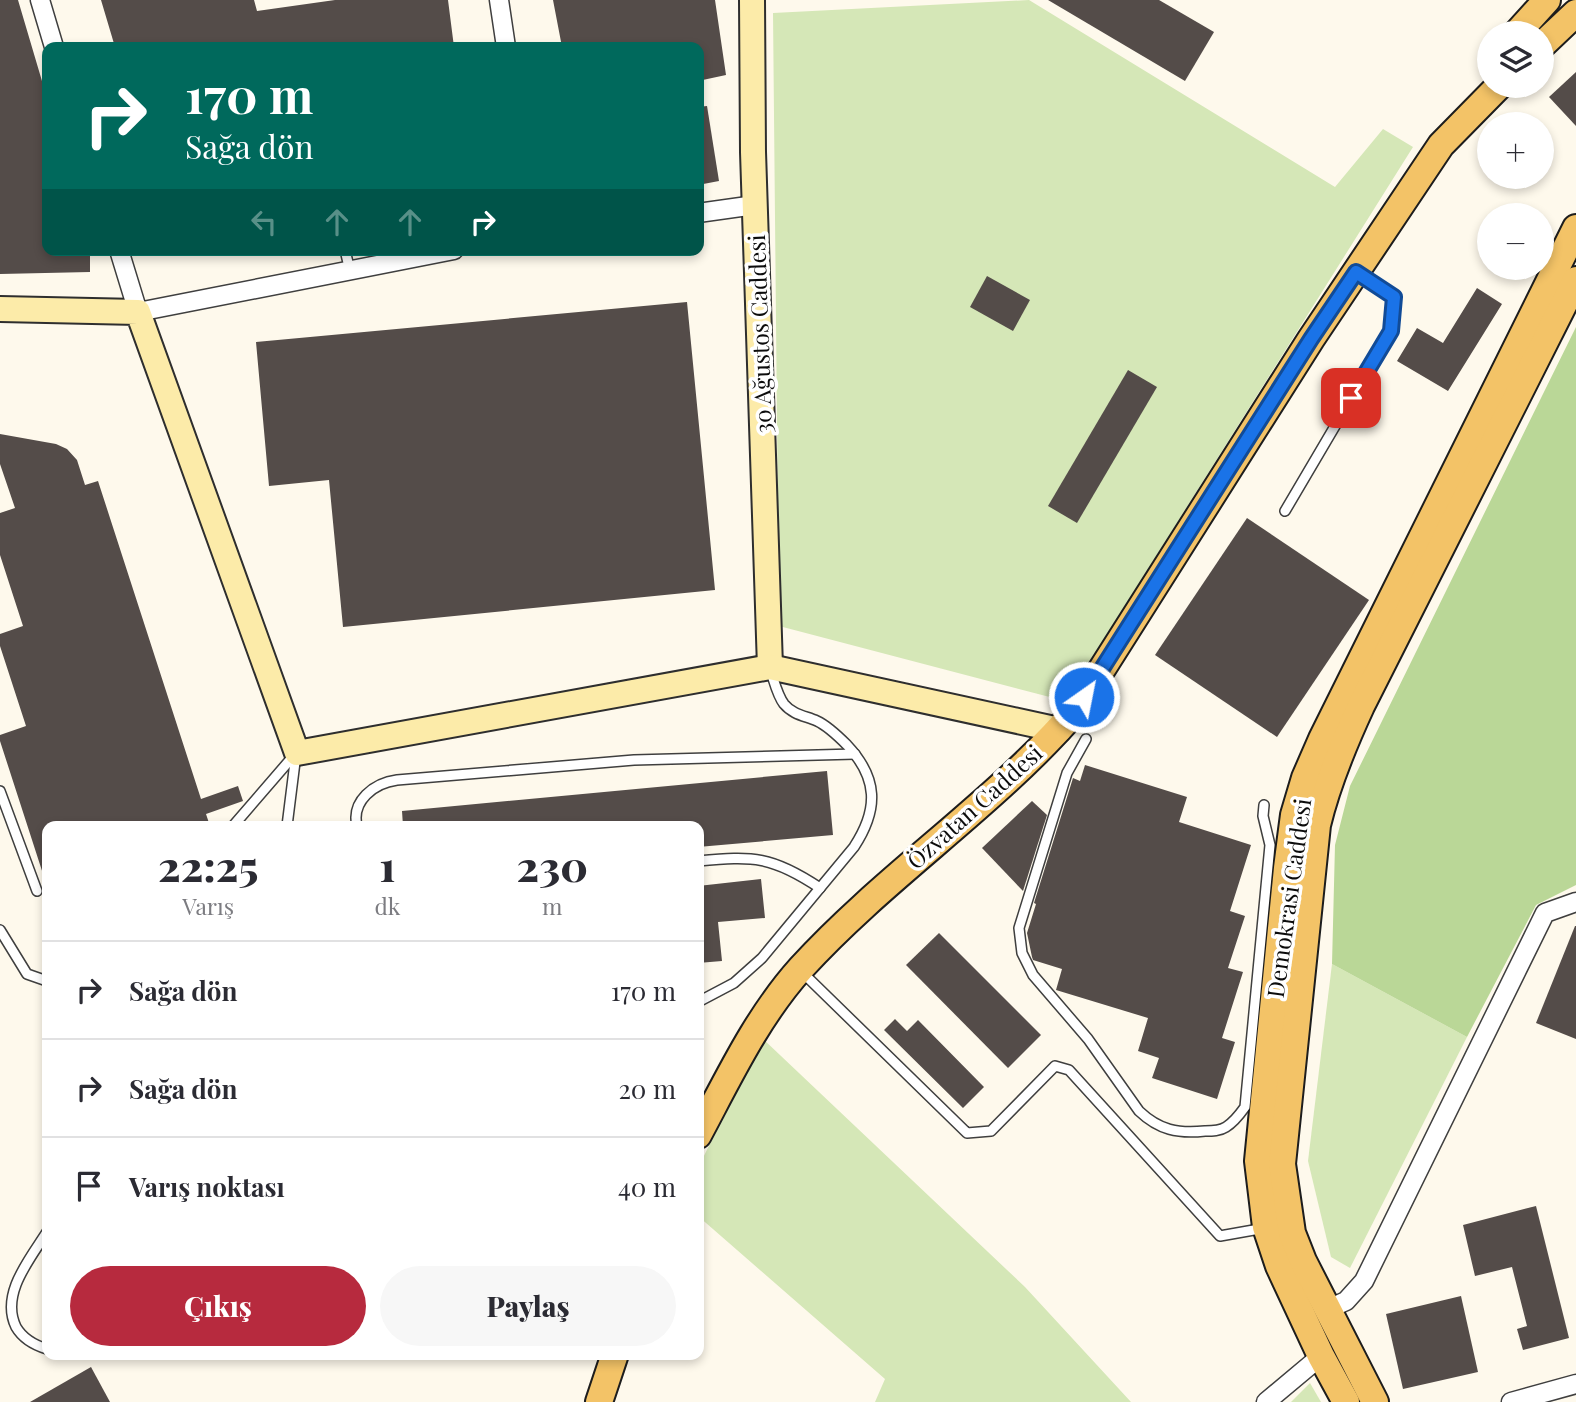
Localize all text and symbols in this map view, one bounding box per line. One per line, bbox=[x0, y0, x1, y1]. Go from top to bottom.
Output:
map controls bbox=[1477, 21, 1554, 280]
button: layers bbox=[1477, 21, 1554, 98]
text: 170 m bbox=[185, 61, 313, 126]
icon: right bbox=[70, 70, 161, 161]
button: + bbox=[1477, 112, 1554, 189]
text: Sağa dön bbox=[185, 124, 314, 167]
icon: left bbox=[245, 203, 283, 241]
icon: ahead bbox=[318, 203, 356, 241]
icon: ahead bbox=[391, 203, 429, 241]
icon: right bbox=[464, 203, 502, 241]
button: − bbox=[1477, 203, 1554, 280]
street label: 30 Ağustos Caddesi bbox=[740, 234, 778, 434]
pin bbox=[1321, 368, 1381, 428]
icon: arrive bbox=[1332, 379, 1370, 417]
position arrow bbox=[1047, 660, 1121, 734]
street label: Özvatan Caddesi bbox=[900, 737, 1049, 875]
street label: Demokrasi Caddesi bbox=[1259, 796, 1317, 1000]
text: 22:25 bbox=[158, 837, 258, 893]
text: 1 bbox=[379, 837, 396, 893]
text: 230 bbox=[517, 837, 588, 893]
text: Varış bbox=[182, 890, 234, 921]
text: dk bbox=[374, 890, 400, 921]
text: m bbox=[542, 890, 562, 921]
icon: right bbox=[70, 971, 108, 1009]
text: Sağa dön bbox=[129, 973, 237, 1008]
text: 170 m bbox=[611, 973, 676, 1008]
icon: right bbox=[70, 1069, 108, 1107]
text: Sağa dön bbox=[129, 1071, 237, 1106]
text: 20 m bbox=[618, 1071, 676, 1106]
icon: arrive bbox=[70, 1167, 108, 1205]
text: Varış noktası bbox=[129, 1169, 285, 1204]
text: 40 m bbox=[618, 1169, 676, 1204]
button: Çıkış bbox=[70, 1266, 366, 1346]
button: Paylaş bbox=[380, 1266, 676, 1346]

